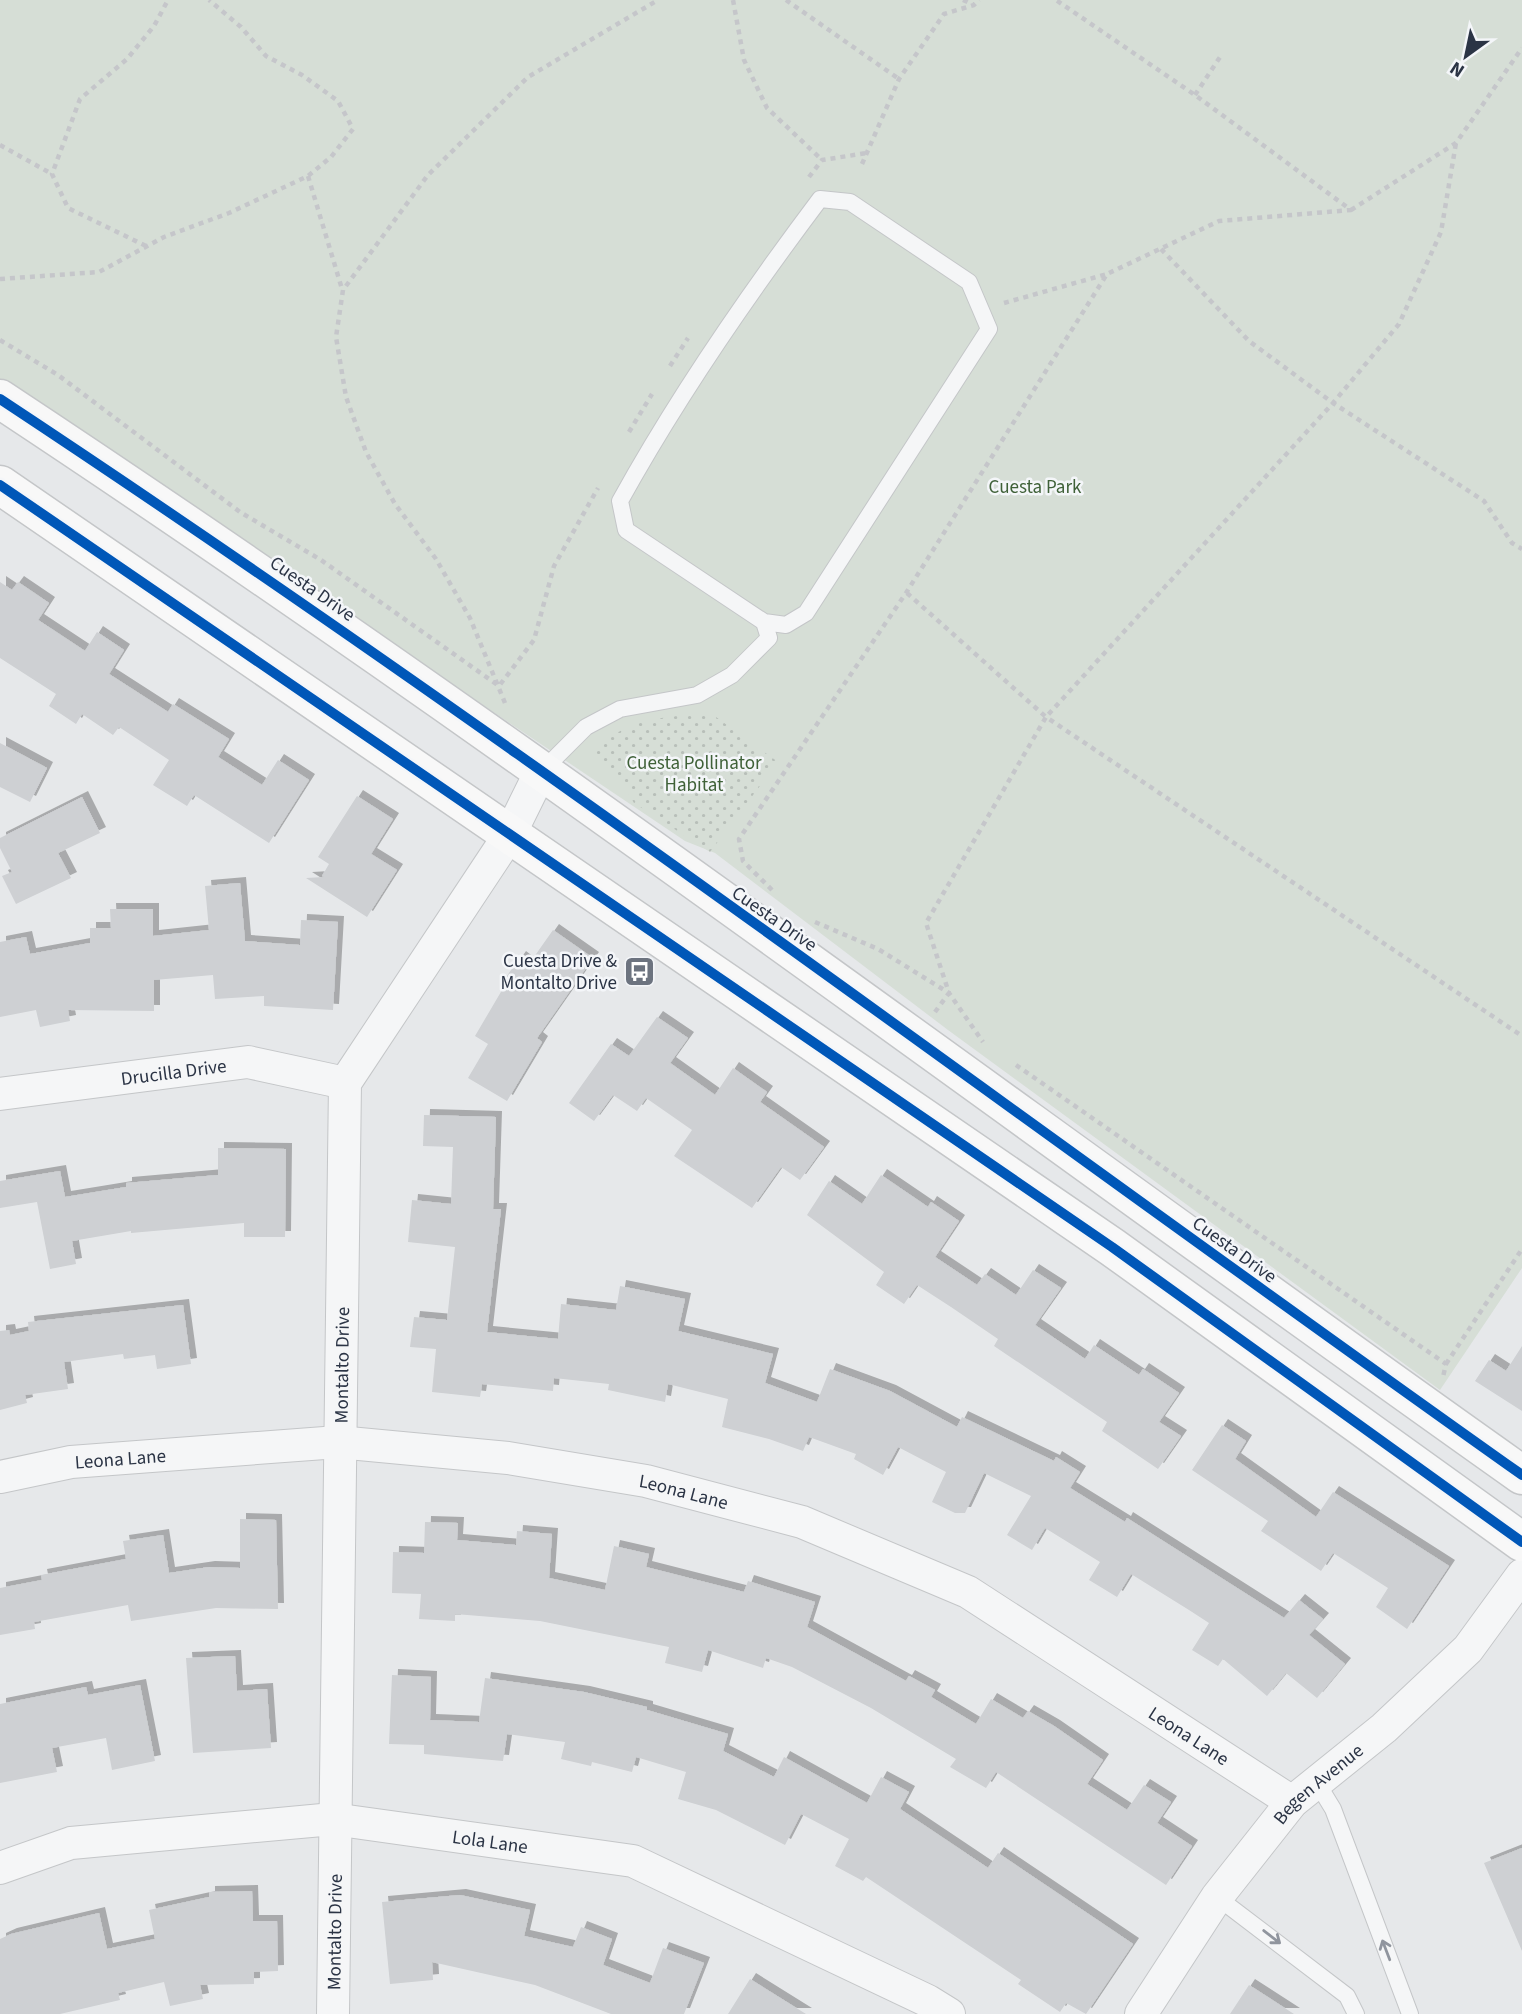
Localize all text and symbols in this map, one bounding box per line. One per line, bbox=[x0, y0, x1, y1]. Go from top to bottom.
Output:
north arrow bbox=[1431, 21, 1501, 91]
text: N bbox=[1445, 54, 1470, 84]
park label: Cuesta Park bbox=[989, 474, 1082, 501]
street label: Cuesta Drive bbox=[264, 550, 360, 629]
park label: Cuesta Pollinator Habitat bbox=[626, 750, 762, 799]
street label: Cuesta Drive bbox=[726, 880, 822, 959]
place label: Cuesta Drive & Montalto Drive bbox=[501, 948, 617, 997]
bus stop icon: Cuesta Drive & Montalto Drive bbox=[623, 954, 657, 988]
street label: Drucilla Drive bbox=[119, 1053, 228, 1093]
street label: Cuesta Drive bbox=[1186, 1210, 1282, 1290]
street label: Montalto Drive bbox=[329, 1307, 357, 1424]
street label: Leona Lane bbox=[74, 1443, 167, 1477]
street label: Leona Lane bbox=[637, 1468, 731, 1517]
street label: Leona Lane bbox=[1143, 1700, 1234, 1773]
street label: Begen Avenue bbox=[1267, 1738, 1370, 1831]
street label: Lola Lane bbox=[450, 1824, 530, 1861]
street label: Montalto Drive bbox=[321, 1874, 350, 1990]
one-way arrow bbox=[1263, 1929, 1281, 1944]
one-way arrow bbox=[1379, 1940, 1392, 1962]

